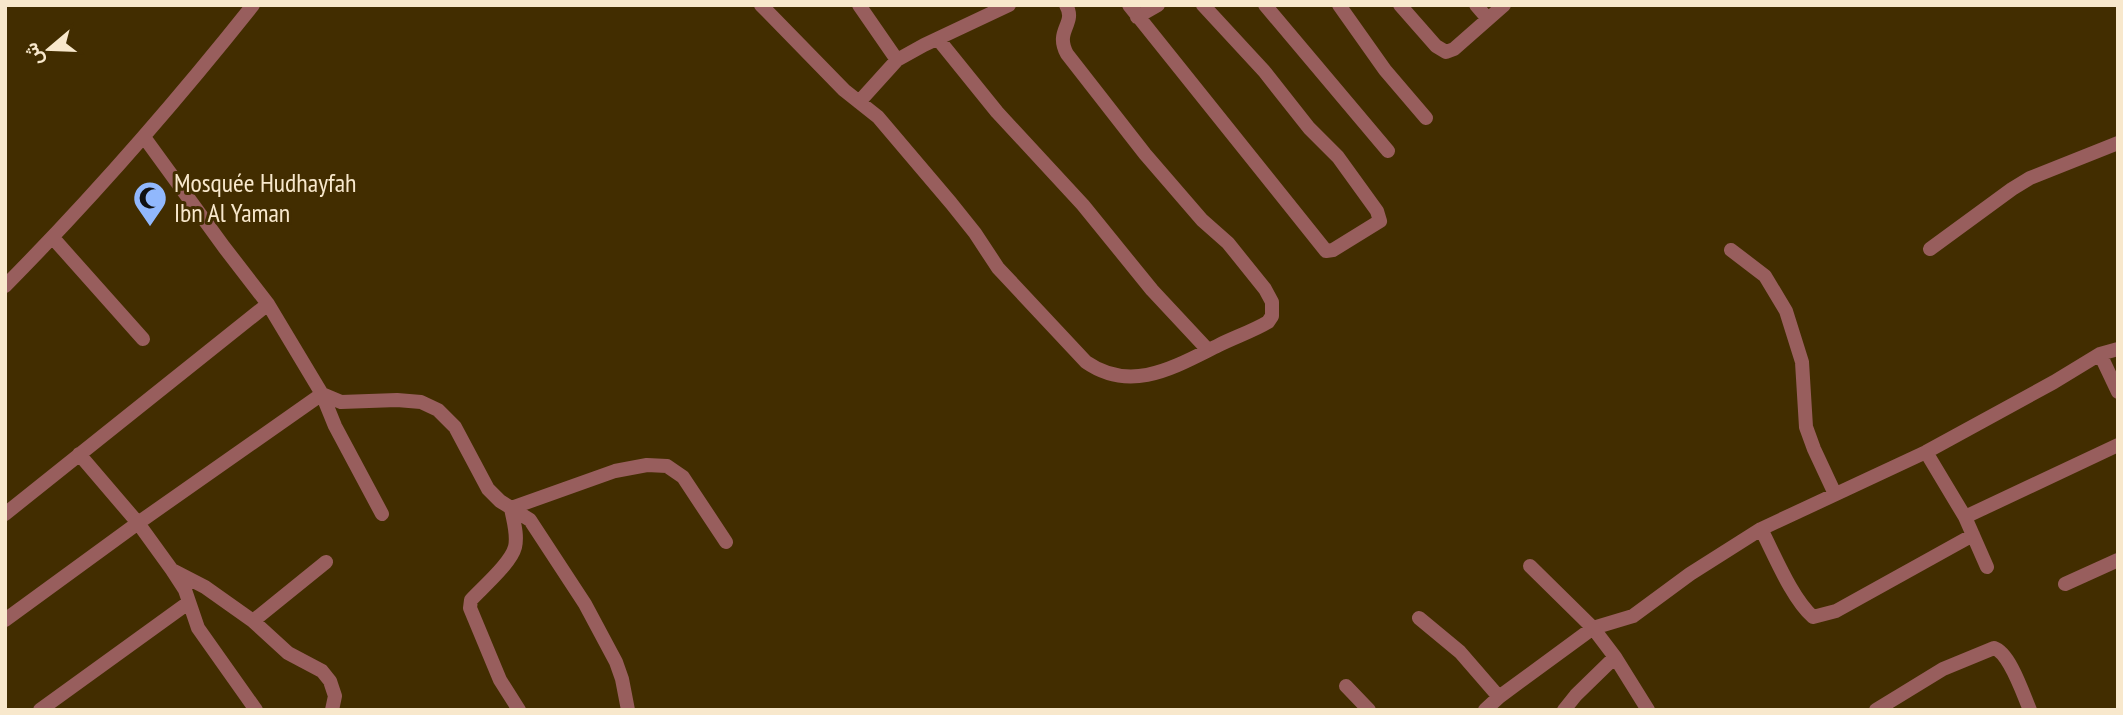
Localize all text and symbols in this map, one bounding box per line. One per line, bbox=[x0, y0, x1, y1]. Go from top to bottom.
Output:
north arrow bbox=[14, 14, 84, 84]
text: ش bbox=[18, 40, 48, 69]
place label: Mosquée Hudhayfah Ibn Al Yaman bbox=[174, 166, 357, 229]
mosque icon: Mosquée Hudhayfah Ibn Al Yaman bbox=[131, 179, 169, 228]

